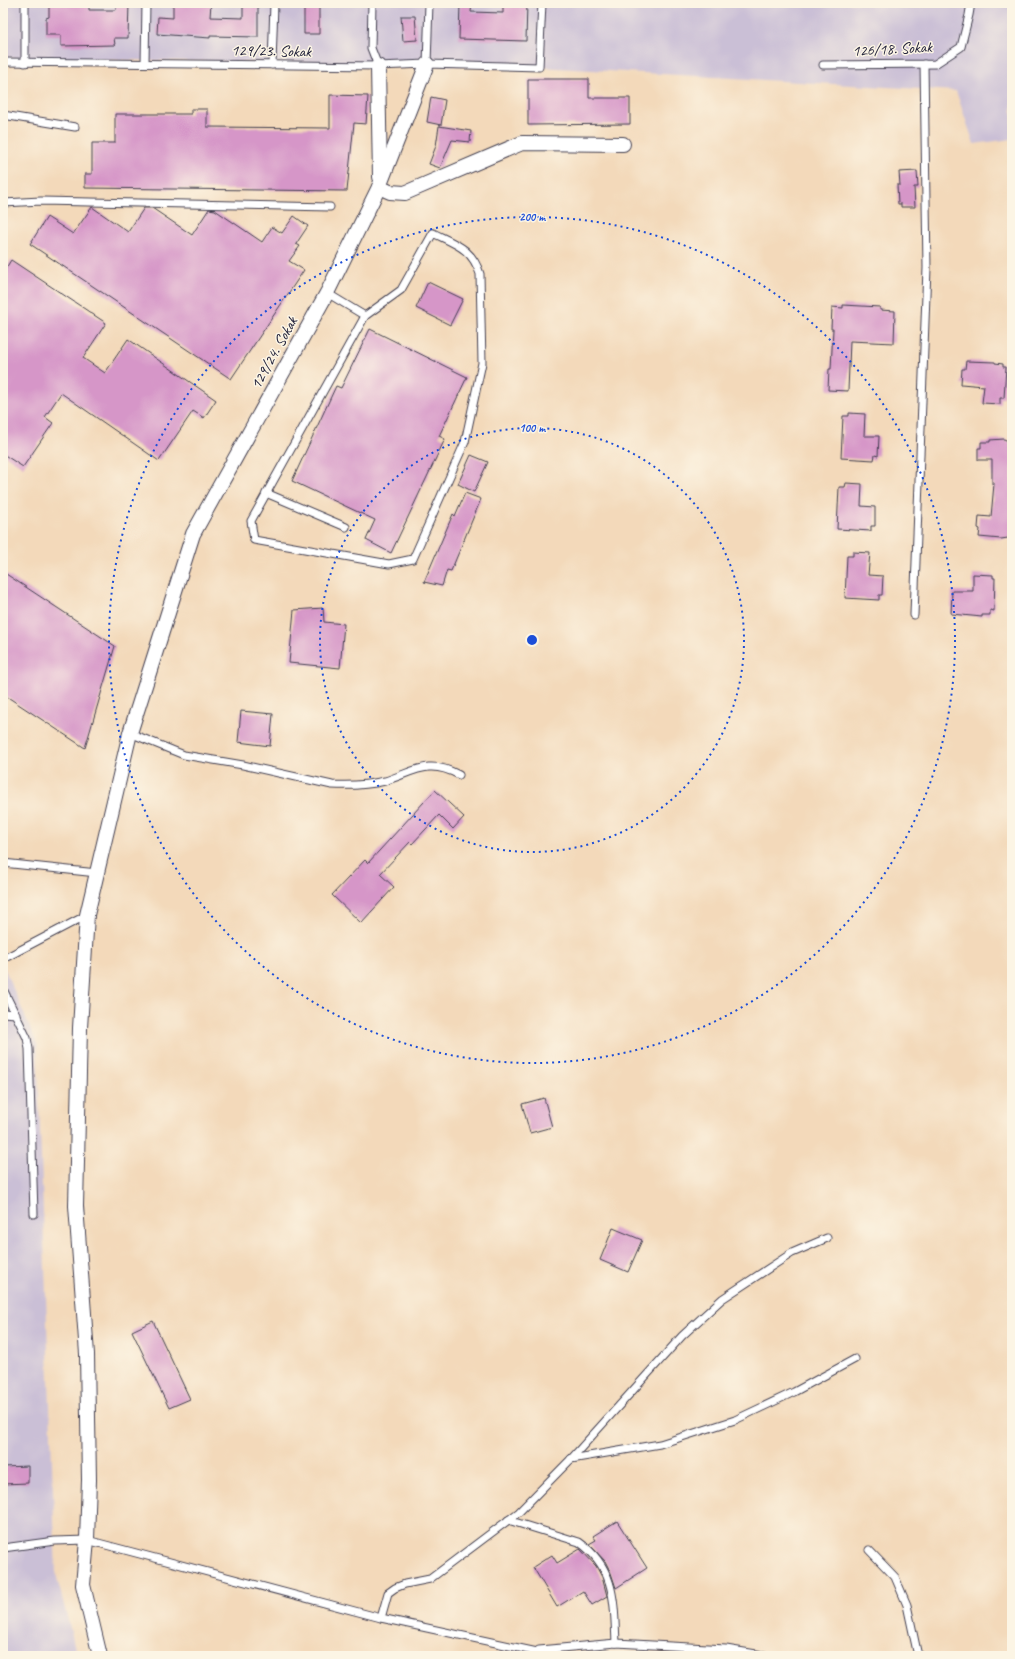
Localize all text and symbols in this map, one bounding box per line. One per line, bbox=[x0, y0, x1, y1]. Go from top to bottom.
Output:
street label: 126/18. Sokak bbox=[852, 37, 933, 61]
street label: 129/23. Sokak bbox=[231, 40, 312, 62]
text: 200 m bbox=[519, 209, 546, 225]
street label: 129/24. Sokak bbox=[246, 312, 303, 393]
text: 100 m bbox=[519, 420, 546, 436]
centre of rings bbox=[525, 633, 539, 647]

